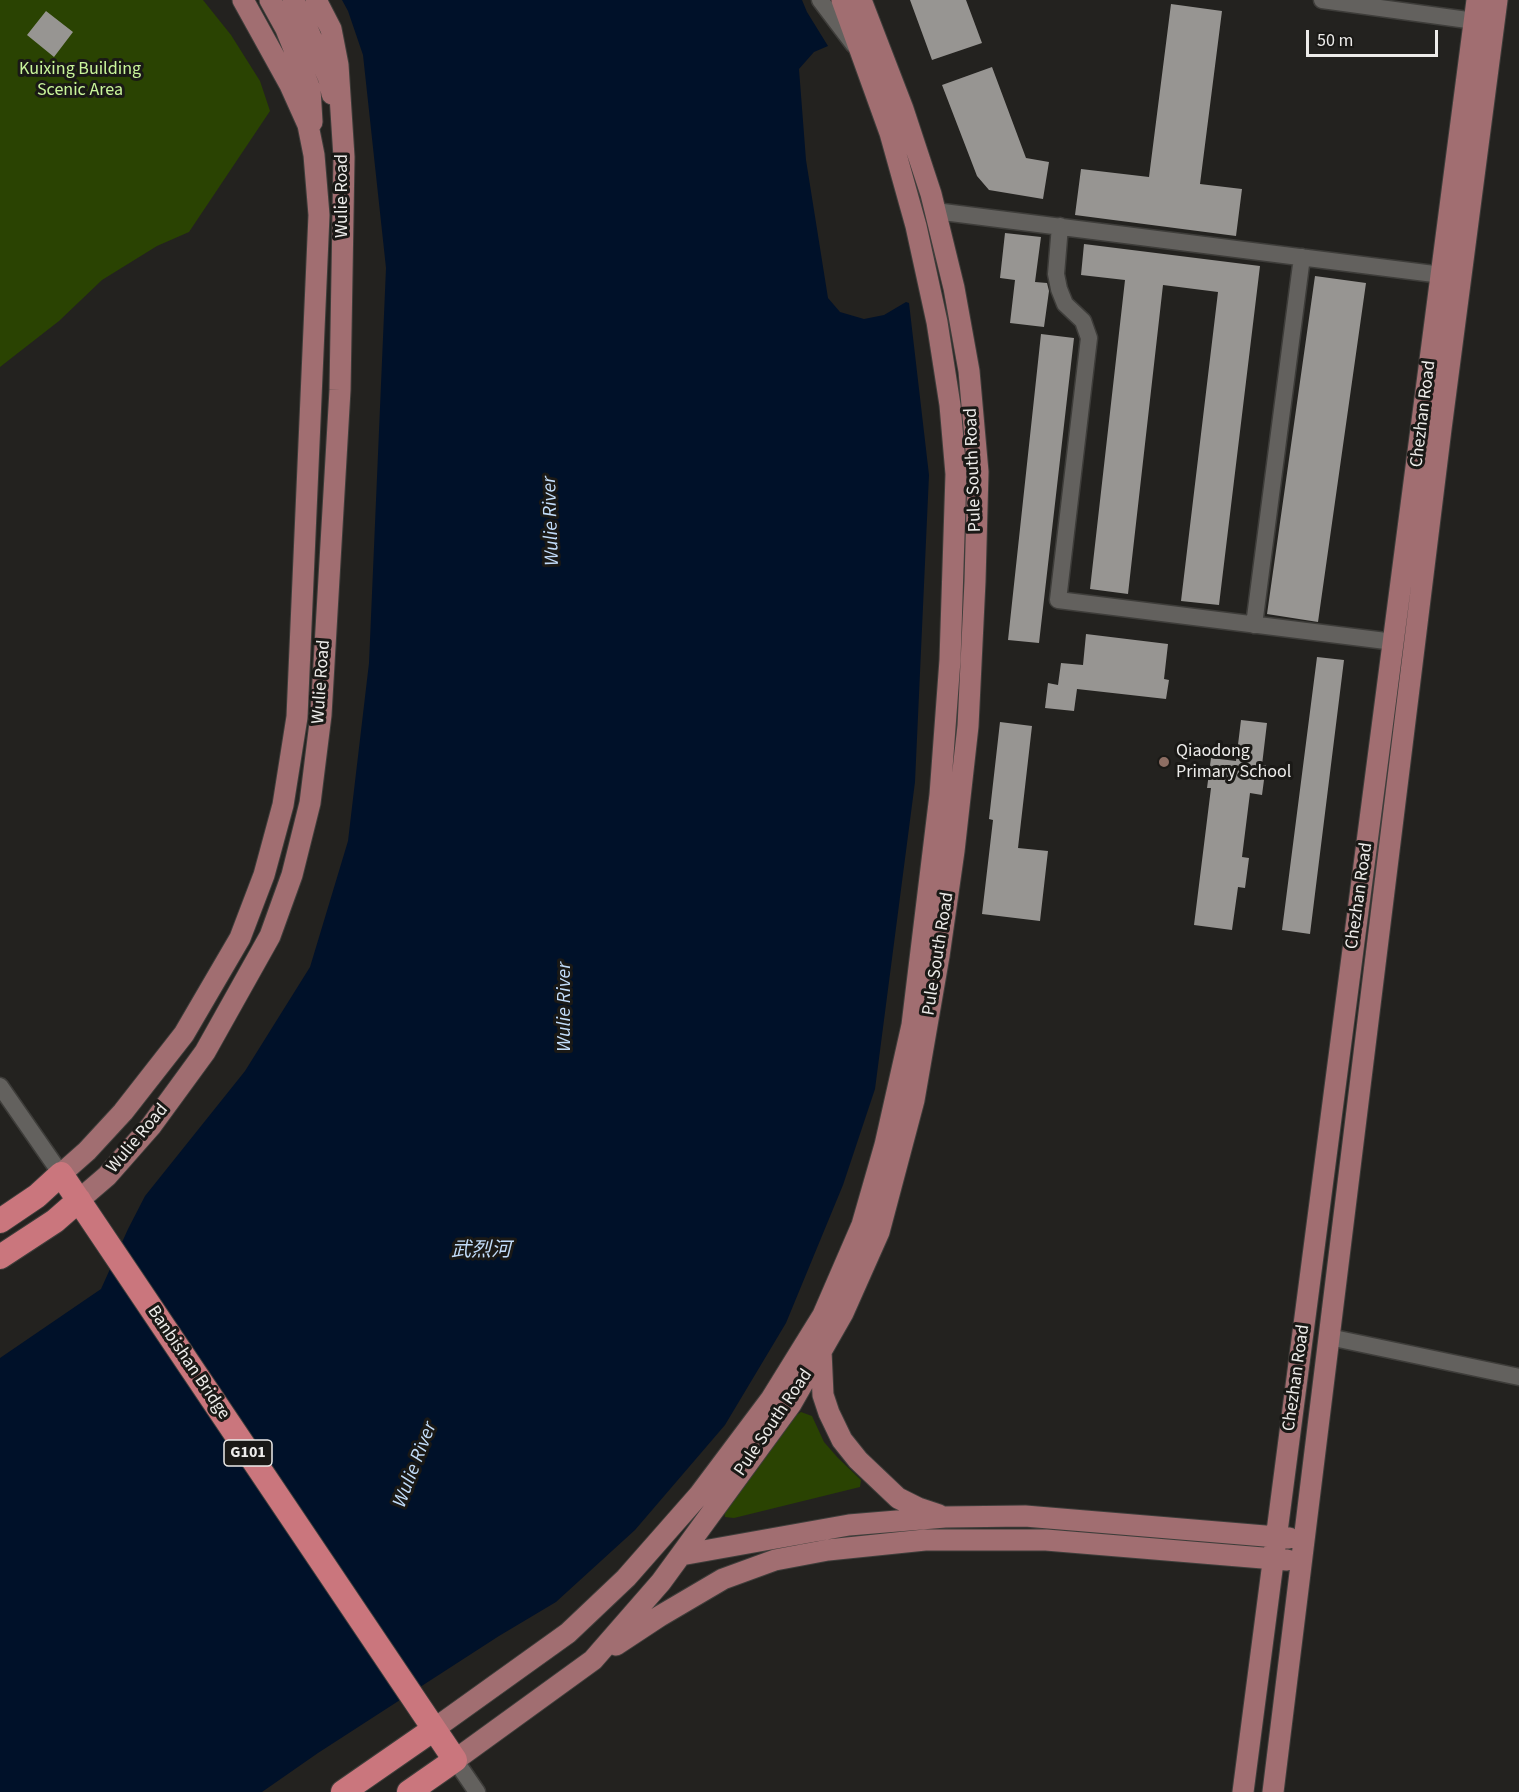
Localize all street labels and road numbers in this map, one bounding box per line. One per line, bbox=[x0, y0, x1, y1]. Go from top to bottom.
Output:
street label: Wulie Road bbox=[332, 154, 354, 238]
street label: Chezhan Road bbox=[1407, 359, 1441, 469]
street label: Pule South Road bbox=[961, 407, 987, 533]
street label: Wulie Road bbox=[308, 639, 336, 725]
street label: Chezhan Road bbox=[1342, 841, 1378, 951]
street label: Pule South Road bbox=[919, 891, 959, 1017]
street label: Wulie Road bbox=[103, 1100, 173, 1178]
street label: Banbishan Bridge bbox=[142, 1302, 234, 1424]
street label: Chezhan Road bbox=[1279, 1323, 1315, 1433]
street label: Pule South Road bbox=[730, 1365, 818, 1481]
road number: G101 bbox=[224, 1440, 272, 1466]

